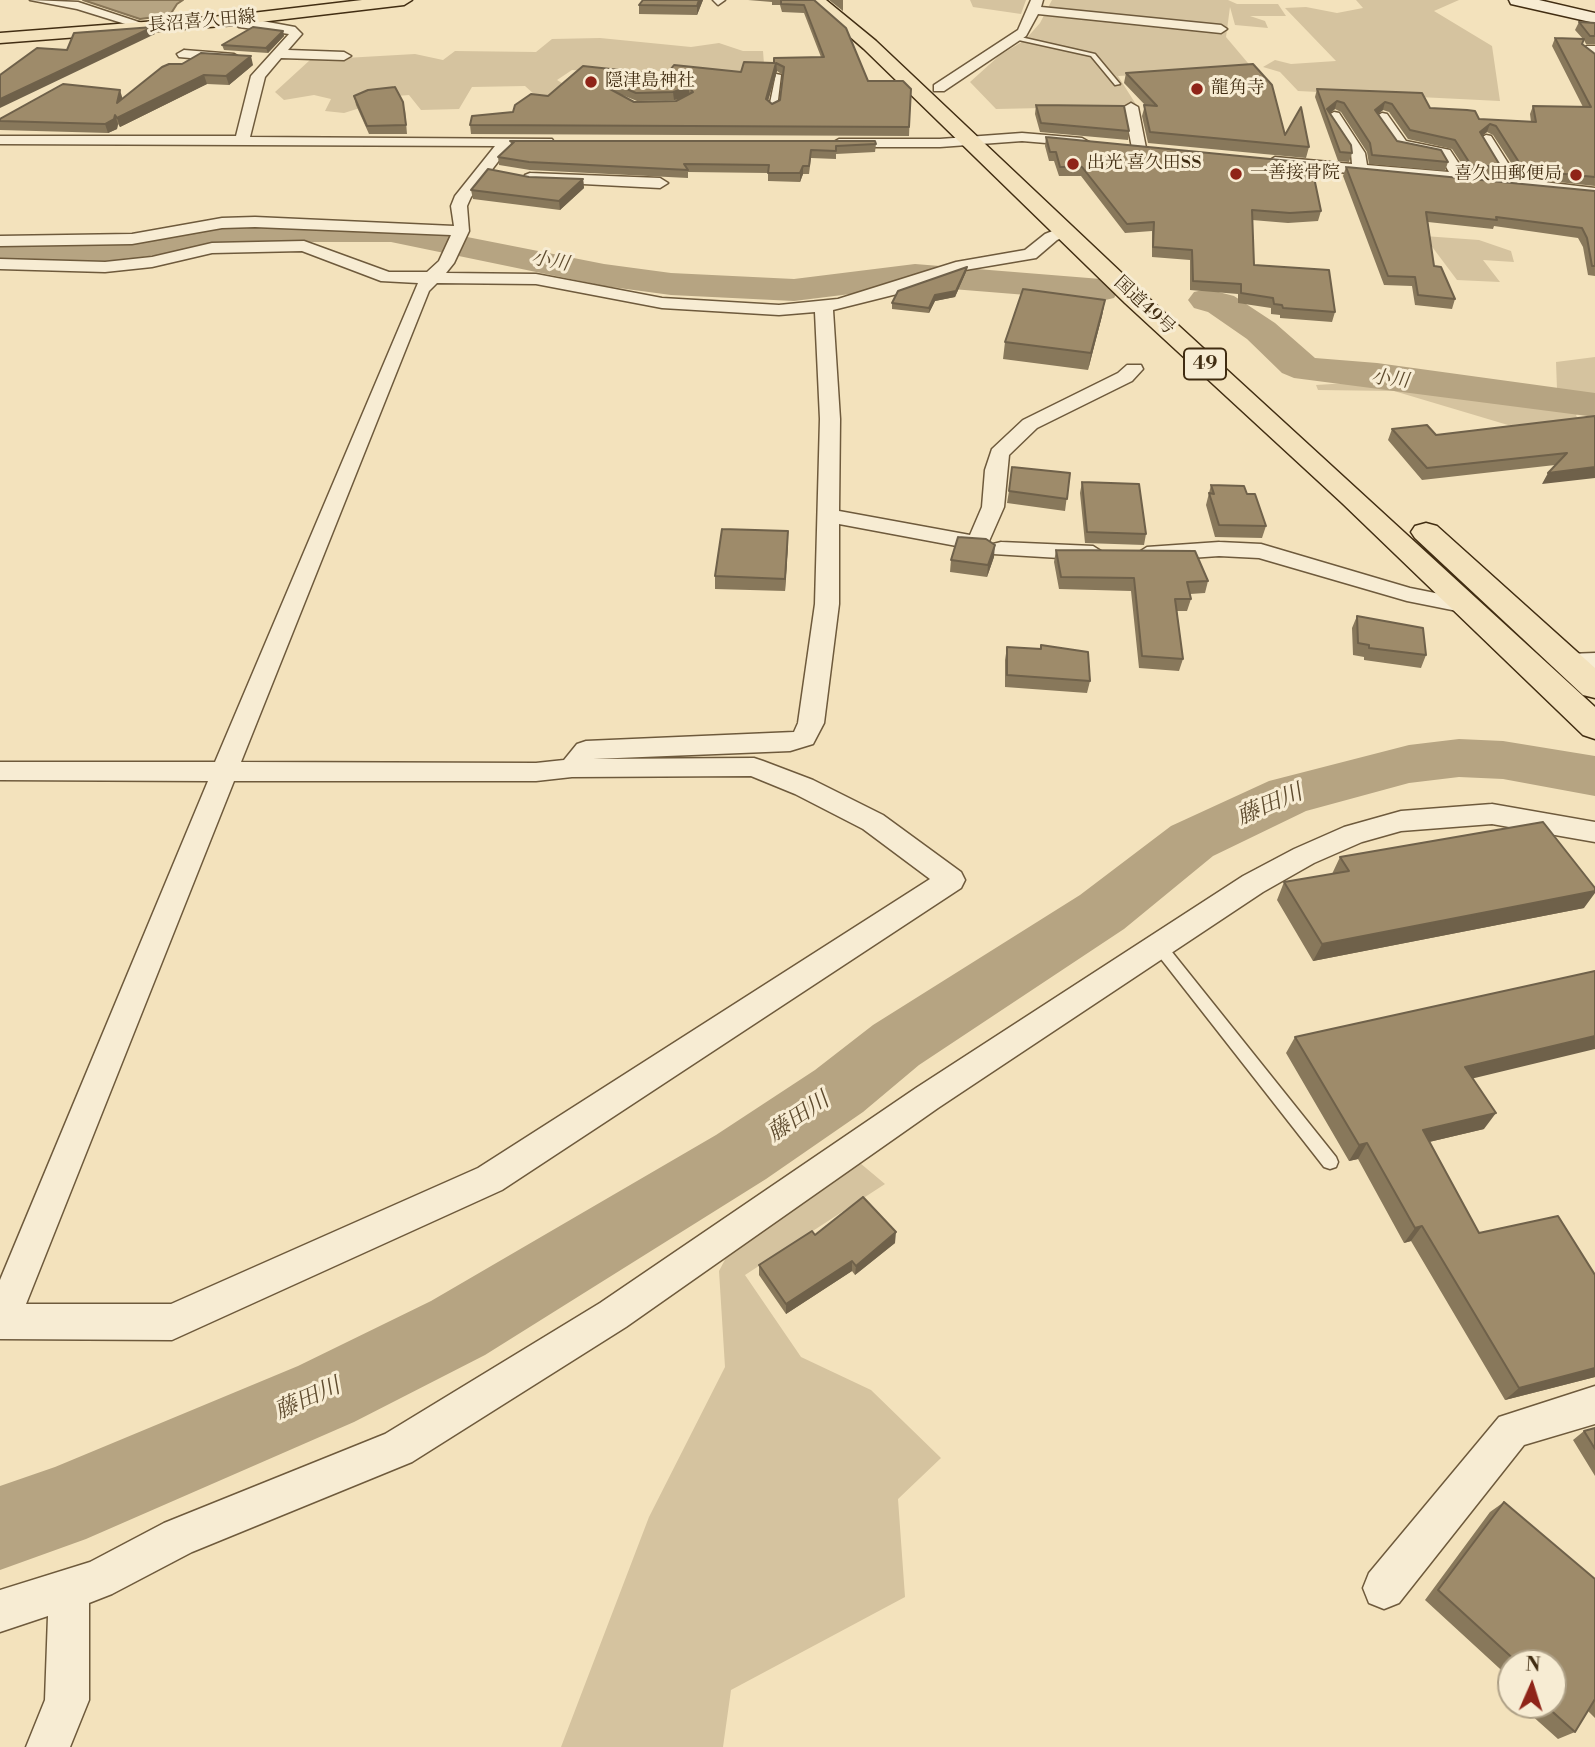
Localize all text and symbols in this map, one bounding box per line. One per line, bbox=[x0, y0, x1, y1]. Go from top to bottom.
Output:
street label: 長沼喜久田線 bbox=[147, 7, 257, 37]
place label: 隠津島神社 bbox=[605, 71, 695, 93]
marker: 隠津島神社 bbox=[583, 74, 599, 90]
place label: 龍角寺 bbox=[1211, 78, 1265, 100]
marker: 龍角寺 bbox=[1189, 81, 1205, 97]
place label: 出光 喜久田SS bbox=[1087, 153, 1202, 175]
marker: 出光 喜久田SS bbox=[1065, 156, 1081, 172]
place label: 一善接骨院 bbox=[1250, 163, 1340, 185]
place label: 喜久田郵便局 bbox=[1454, 164, 1562, 186]
marker: 一善接骨院 bbox=[1228, 166, 1244, 182]
marker: 喜久田郵便局 bbox=[1568, 167, 1584, 183]
water label: 小川 bbox=[529, 247, 571, 277]
street label: 国道49号 bbox=[1109, 272, 1179, 340]
road number: 49 bbox=[1184, 348, 1226, 380]
water label: 小川 bbox=[1370, 366, 1410, 394]
water label: 藤田川 bbox=[1233, 780, 1307, 832]
water label: 藤田川 bbox=[763, 1087, 835, 1149]
water label: 藤田川 bbox=[271, 1373, 345, 1427]
north arrow bbox=[1497, 1649, 1567, 1719]
text: N bbox=[1525, 1653, 1541, 1677]

